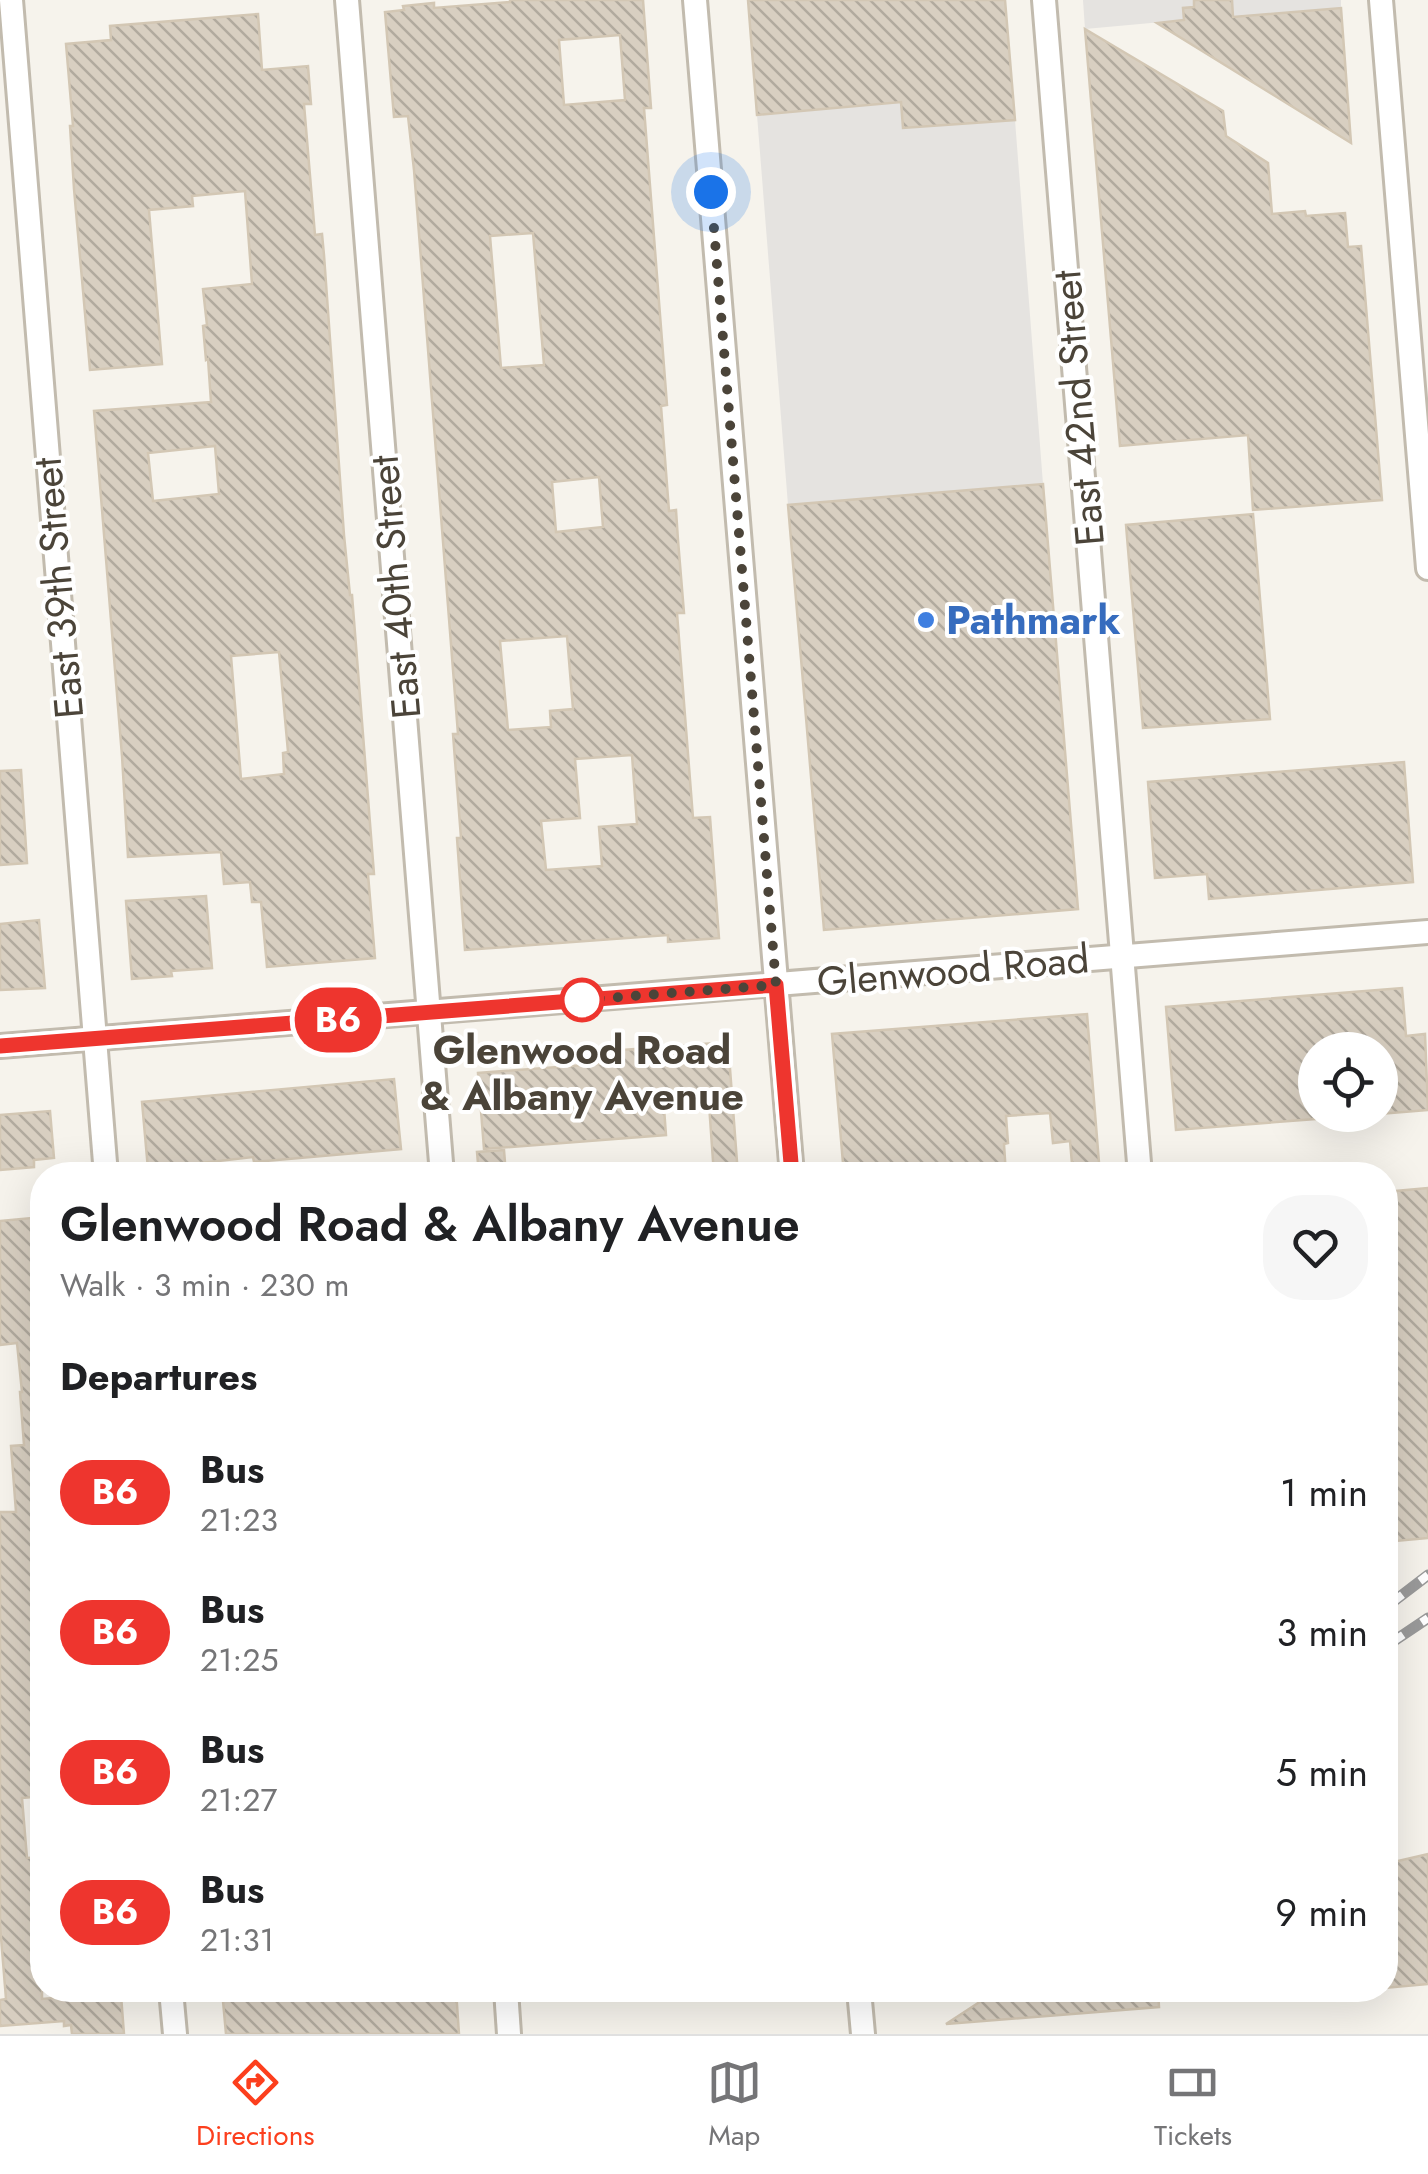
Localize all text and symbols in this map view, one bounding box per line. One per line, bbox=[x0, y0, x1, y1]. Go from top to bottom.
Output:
your location bbox=[686, 167, 736, 217]
street label: East 42nd Street bbox=[1037, 267, 1119, 548]
street label: East 40th Street bbox=[355, 452, 435, 721]
street label: East 39th Street bbox=[18, 455, 98, 721]
place label: Pathmark bbox=[946, 591, 1121, 649]
marker: Pathmark bbox=[915, 609, 937, 631]
street label: Glenwood Road bbox=[815, 929, 1091, 1011]
marker: Glenwood Road & Albany Avenue bbox=[561, 979, 603, 1021]
line badge: B6 bbox=[293, 988, 383, 1052]
text: B6 bbox=[315, 995, 361, 1045]
place label: Glenwood Road & Albany Avenue bbox=[420, 1021, 744, 1125]
map controls bbox=[1298, 1032, 1398, 1132]
button: locate bbox=[1298, 1032, 1398, 1132]
text: Glenwood Road & Albany Avenue bbox=[60, 1190, 800, 1259]
button: heart bbox=[1263, 1195, 1368, 1300]
text: Walk · 3 min · 230 m bbox=[60, 1262, 350, 1308]
text: Departures bbox=[60, 1349, 257, 1404]
text: Bus bbox=[200, 1442, 264, 1497]
text: 1 min bbox=[1280, 1465, 1368, 1520]
text: B6 bbox=[92, 1467, 138, 1517]
text: 21:23 bbox=[200, 1497, 278, 1543]
text: Bus bbox=[200, 1582, 264, 1637]
text: 3 min bbox=[1276, 1605, 1368, 1660]
text: B6 bbox=[92, 1607, 138, 1657]
text: 21:25 bbox=[200, 1637, 278, 1683]
text: Bus bbox=[200, 1722, 264, 1777]
text: 5 min bbox=[1276, 1745, 1368, 1800]
text: B6 bbox=[92, 1747, 138, 1797]
text: 21:27 bbox=[200, 1777, 277, 1823]
text: Bus bbox=[200, 1862, 264, 1917]
text: 9 min bbox=[1275, 1885, 1368, 1940]
text: B6 bbox=[92, 1887, 138, 1937]
text: 21:31 bbox=[200, 1917, 274, 1963]
tab: Directions bbox=[196, 2055, 315, 2156]
tab: Map bbox=[707, 2055, 762, 2156]
tab: Tickets bbox=[1154, 2055, 1232, 2156]

